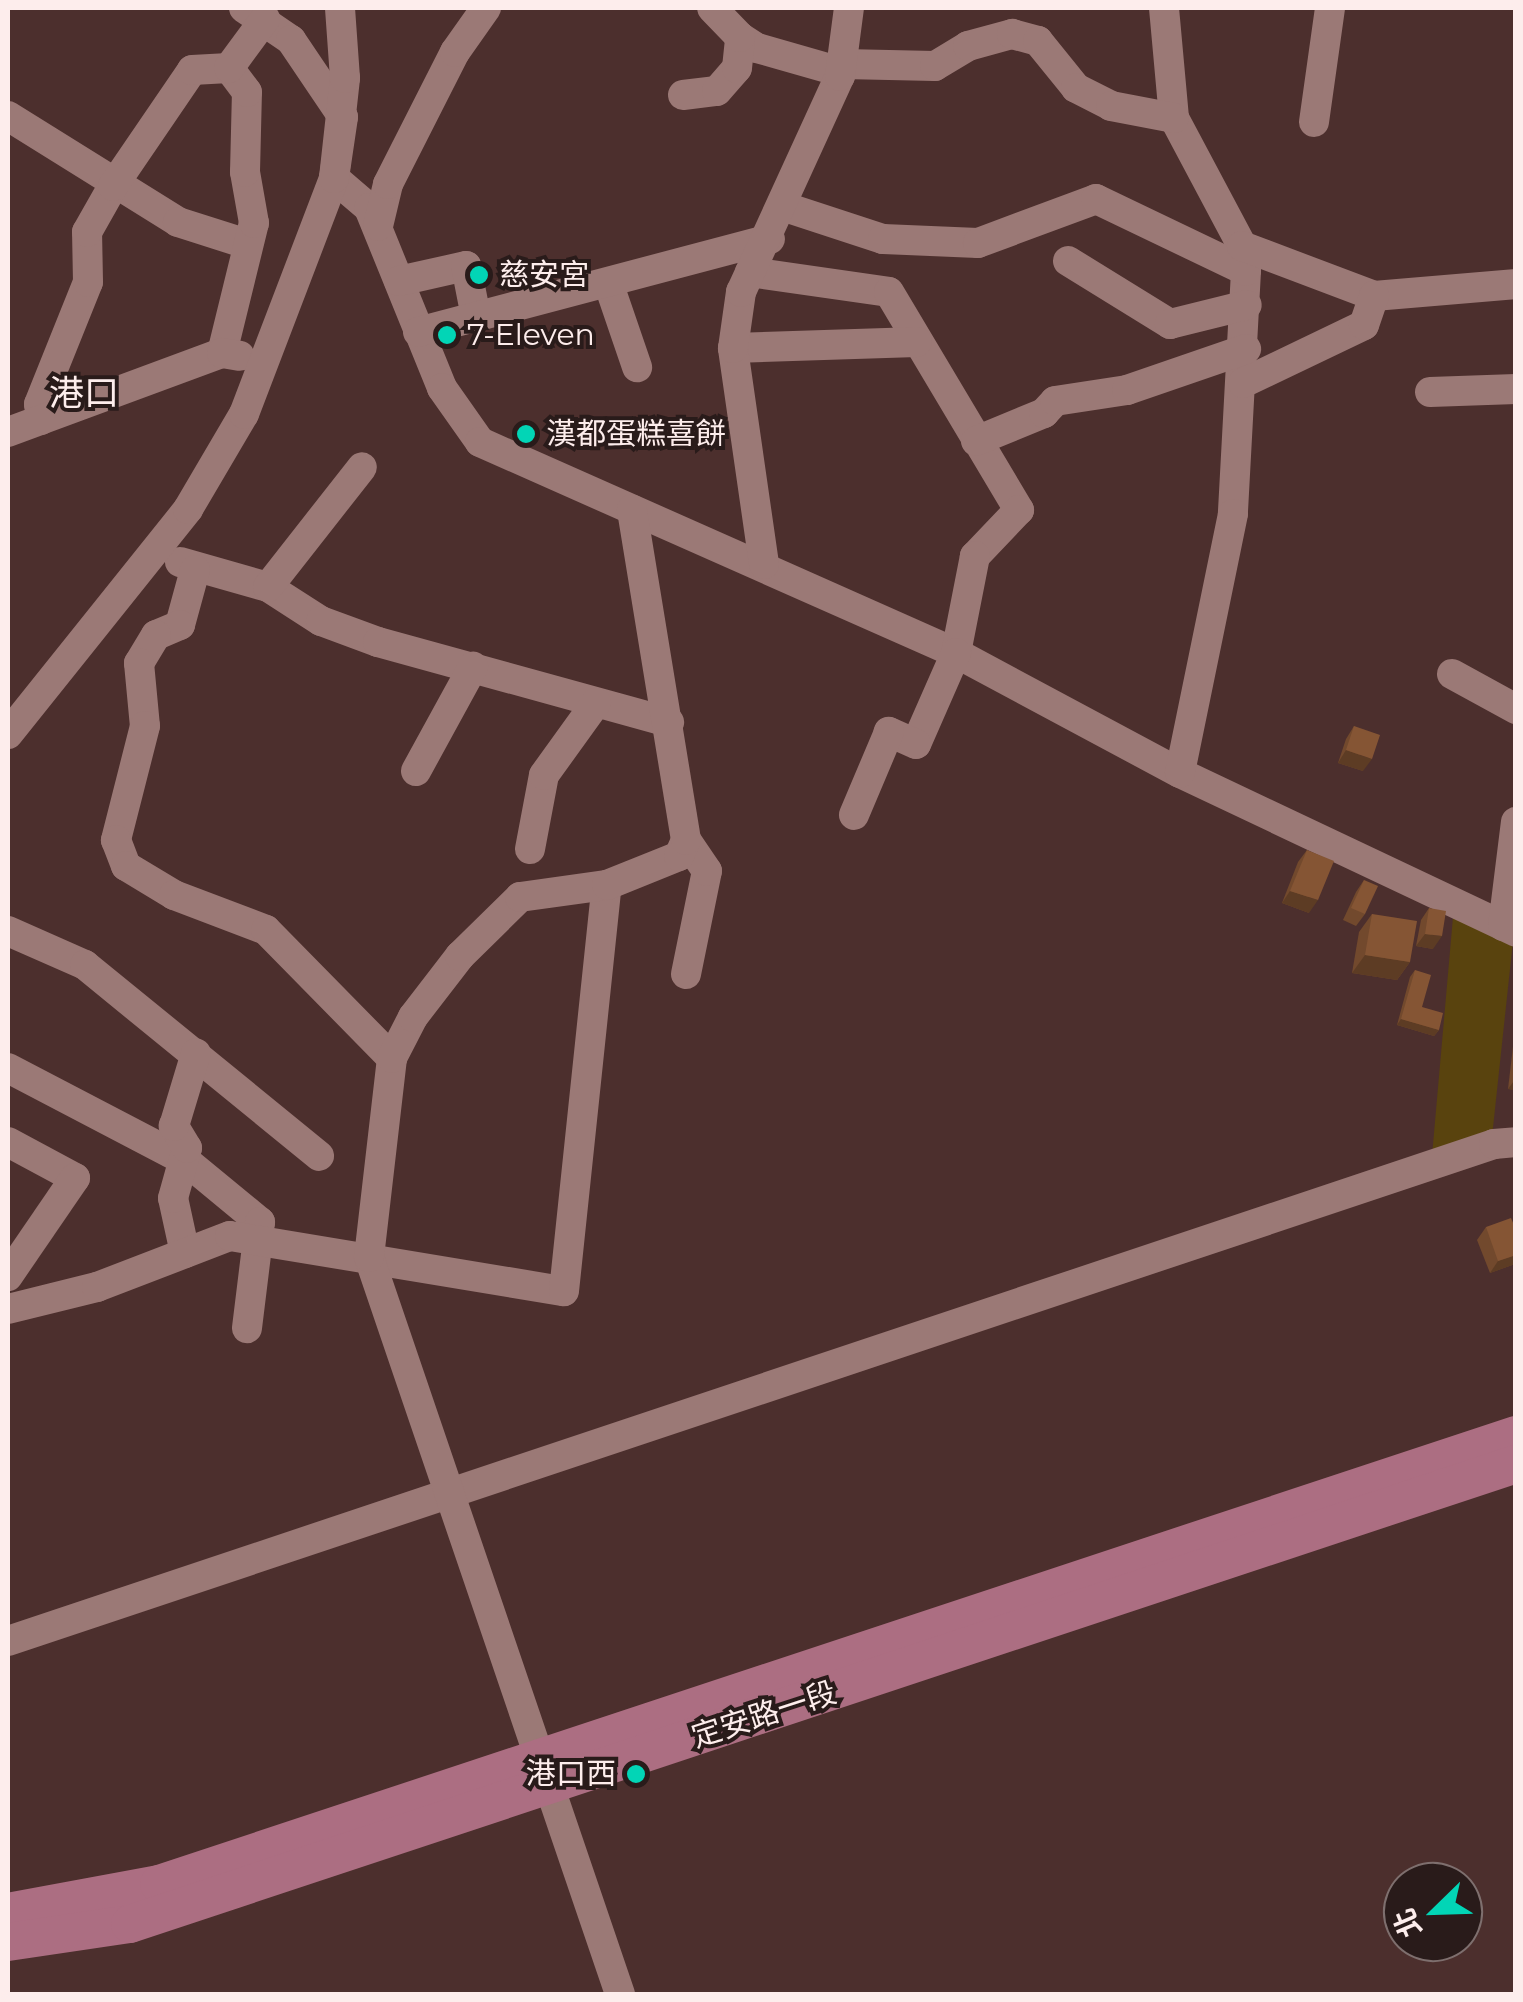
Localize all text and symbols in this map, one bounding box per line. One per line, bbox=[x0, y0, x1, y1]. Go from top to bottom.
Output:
place label: 慈安宮 bbox=[499, 257, 589, 293]
marker: 慈安宮 bbox=[468, 264, 490, 286]
place label: 7-Eleven bbox=[467, 317, 595, 353]
marker: 7-Eleven bbox=[436, 324, 458, 346]
district label: 港口 bbox=[49, 372, 119, 414]
place label: 漢都蛋糕喜餅 bbox=[546, 416, 726, 452]
marker: 漢都蛋糕喜餅 bbox=[515, 423, 537, 445]
street label: 定安路一段 bbox=[687, 1675, 841, 1755]
place label: 港口西 bbox=[526, 1756, 616, 1792]
marker: 港口西 bbox=[625, 1763, 647, 1785]
north arrow bbox=[1383, 1862, 1483, 1962]
text: 北 bbox=[1386, 1903, 1428, 1942]

